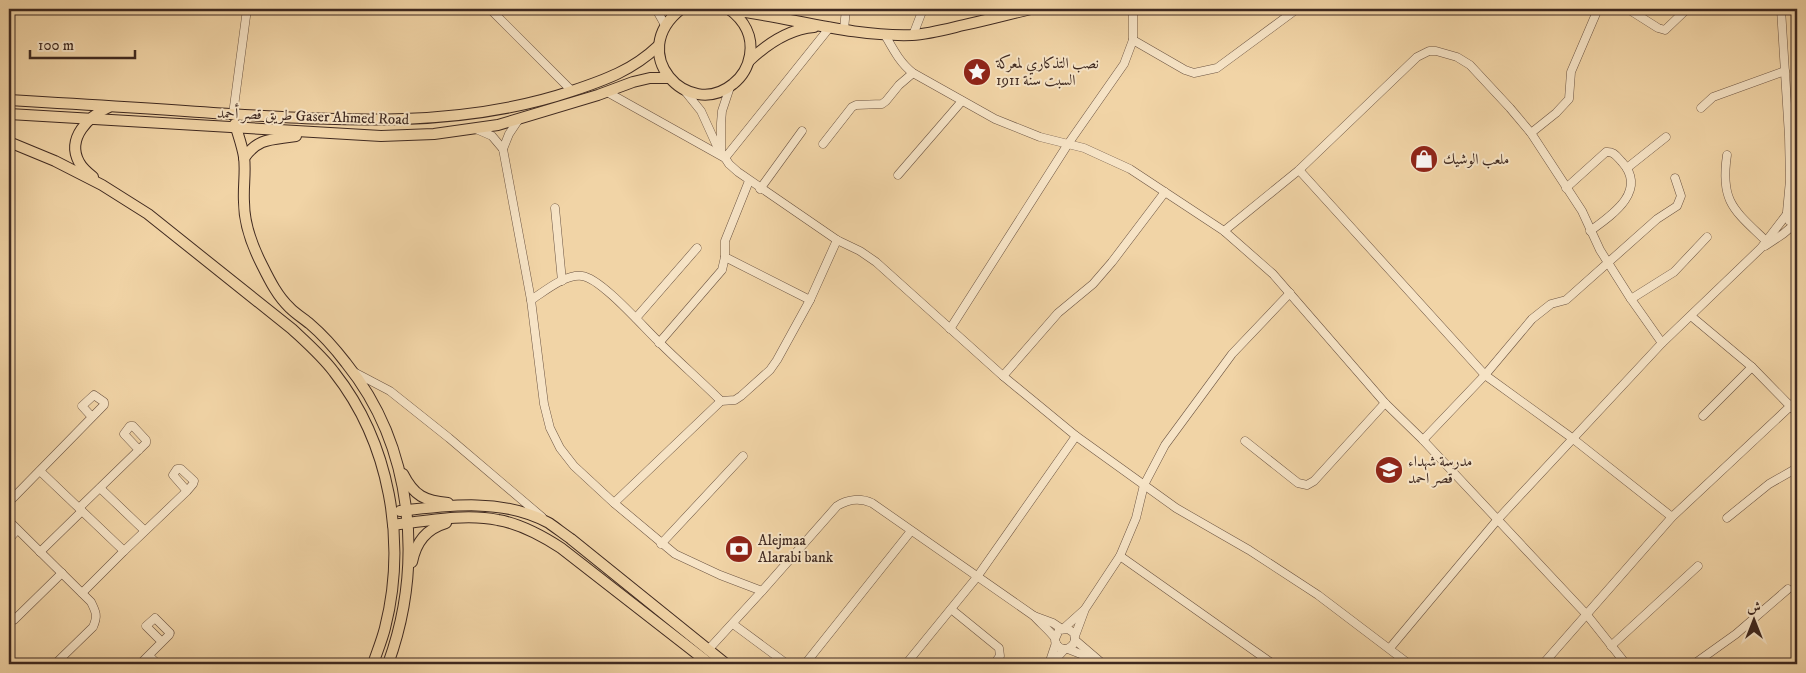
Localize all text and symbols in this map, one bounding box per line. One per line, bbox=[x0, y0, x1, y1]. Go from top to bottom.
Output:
scale bar bbox=[30, 28, 135, 60]
text: 100 m bbox=[38, 36, 74, 55]
place label: نصب التذكاري لمعركة السبت سنة 1911 bbox=[995, 54, 1099, 90]
place icon: نصب التذكاري لمعركة السبت سنة 1911 bbox=[962, 57, 992, 87]
street label: طريق قصر أحمد Gaser Ahmed Road bbox=[216, 102, 410, 129]
shop icon: ملعب الوشيك bbox=[1409, 144, 1439, 174]
place label: ملعب الوشيك bbox=[1443, 150, 1509, 169]
place label: مدرسة شهداء قصر احمد bbox=[1408, 452, 1472, 488]
school or university icon: مدرسة شهداء قصر احمد bbox=[1374, 455, 1404, 485]
place label: Alejmaa Alarabi bank bbox=[758, 531, 834, 567]
bank icon: Alejmaa Alarabi bank bbox=[724, 534, 754, 564]
north arrow bbox=[1728, 596, 1778, 646]
text: ش bbox=[1747, 599, 1761, 617]

